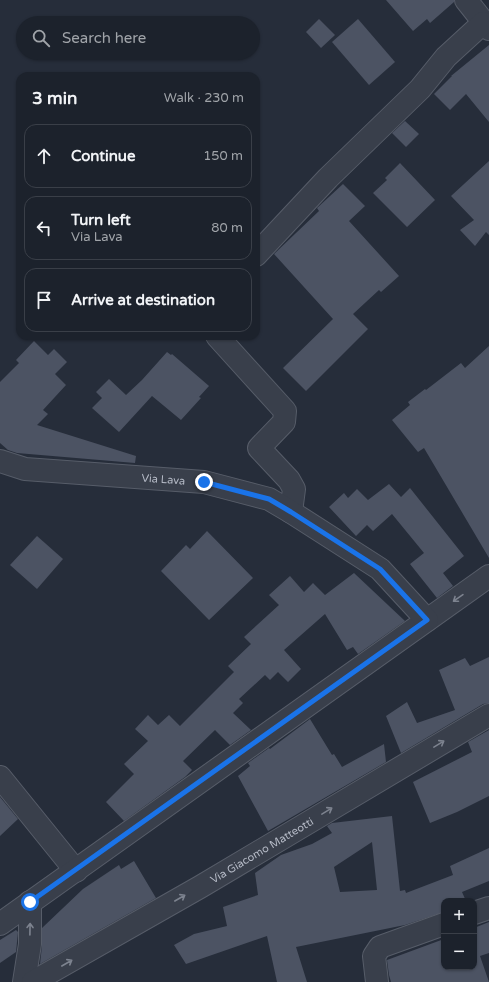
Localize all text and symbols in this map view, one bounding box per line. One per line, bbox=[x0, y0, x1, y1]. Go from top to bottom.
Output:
search box bbox=[16, 16, 260, 60]
icon: search bbox=[30, 27, 52, 49]
text: Search here bbox=[62, 29, 146, 47]
text: 3 min bbox=[32, 88, 77, 109]
text: Walk · 230 m bbox=[164, 90, 244, 106]
icon: ahead bbox=[33, 145, 55, 167]
text: Continue bbox=[71, 147, 135, 165]
text: 150 m bbox=[203, 148, 243, 164]
text: Turn left bbox=[71, 211, 131, 229]
icon: left bbox=[33, 217, 55, 239]
text: 80 m bbox=[211, 220, 243, 236]
text: Via Lava bbox=[71, 229, 123, 245]
icon: arrive bbox=[33, 289, 55, 311]
text: Arrive at destination bbox=[71, 291, 215, 309]
street label: Via Lava bbox=[141, 471, 186, 488]
route end bbox=[195, 473, 213, 491]
one-way arrow bbox=[453, 594, 464, 602]
one-way arrow bbox=[433, 739, 445, 747]
one-way arrow bbox=[321, 806, 333, 814]
street label: Via Giacomo Matteotti bbox=[208, 815, 316, 886]
route start bbox=[21, 893, 39, 911]
one-way arrow bbox=[174, 894, 186, 902]
map controls bbox=[441, 898, 477, 970]
button: + bbox=[441, 898, 477, 934]
one-way arrow bbox=[26, 923, 34, 936]
button: − bbox=[441, 934, 477, 970]
one-way arrow bbox=[61, 958, 73, 966]

